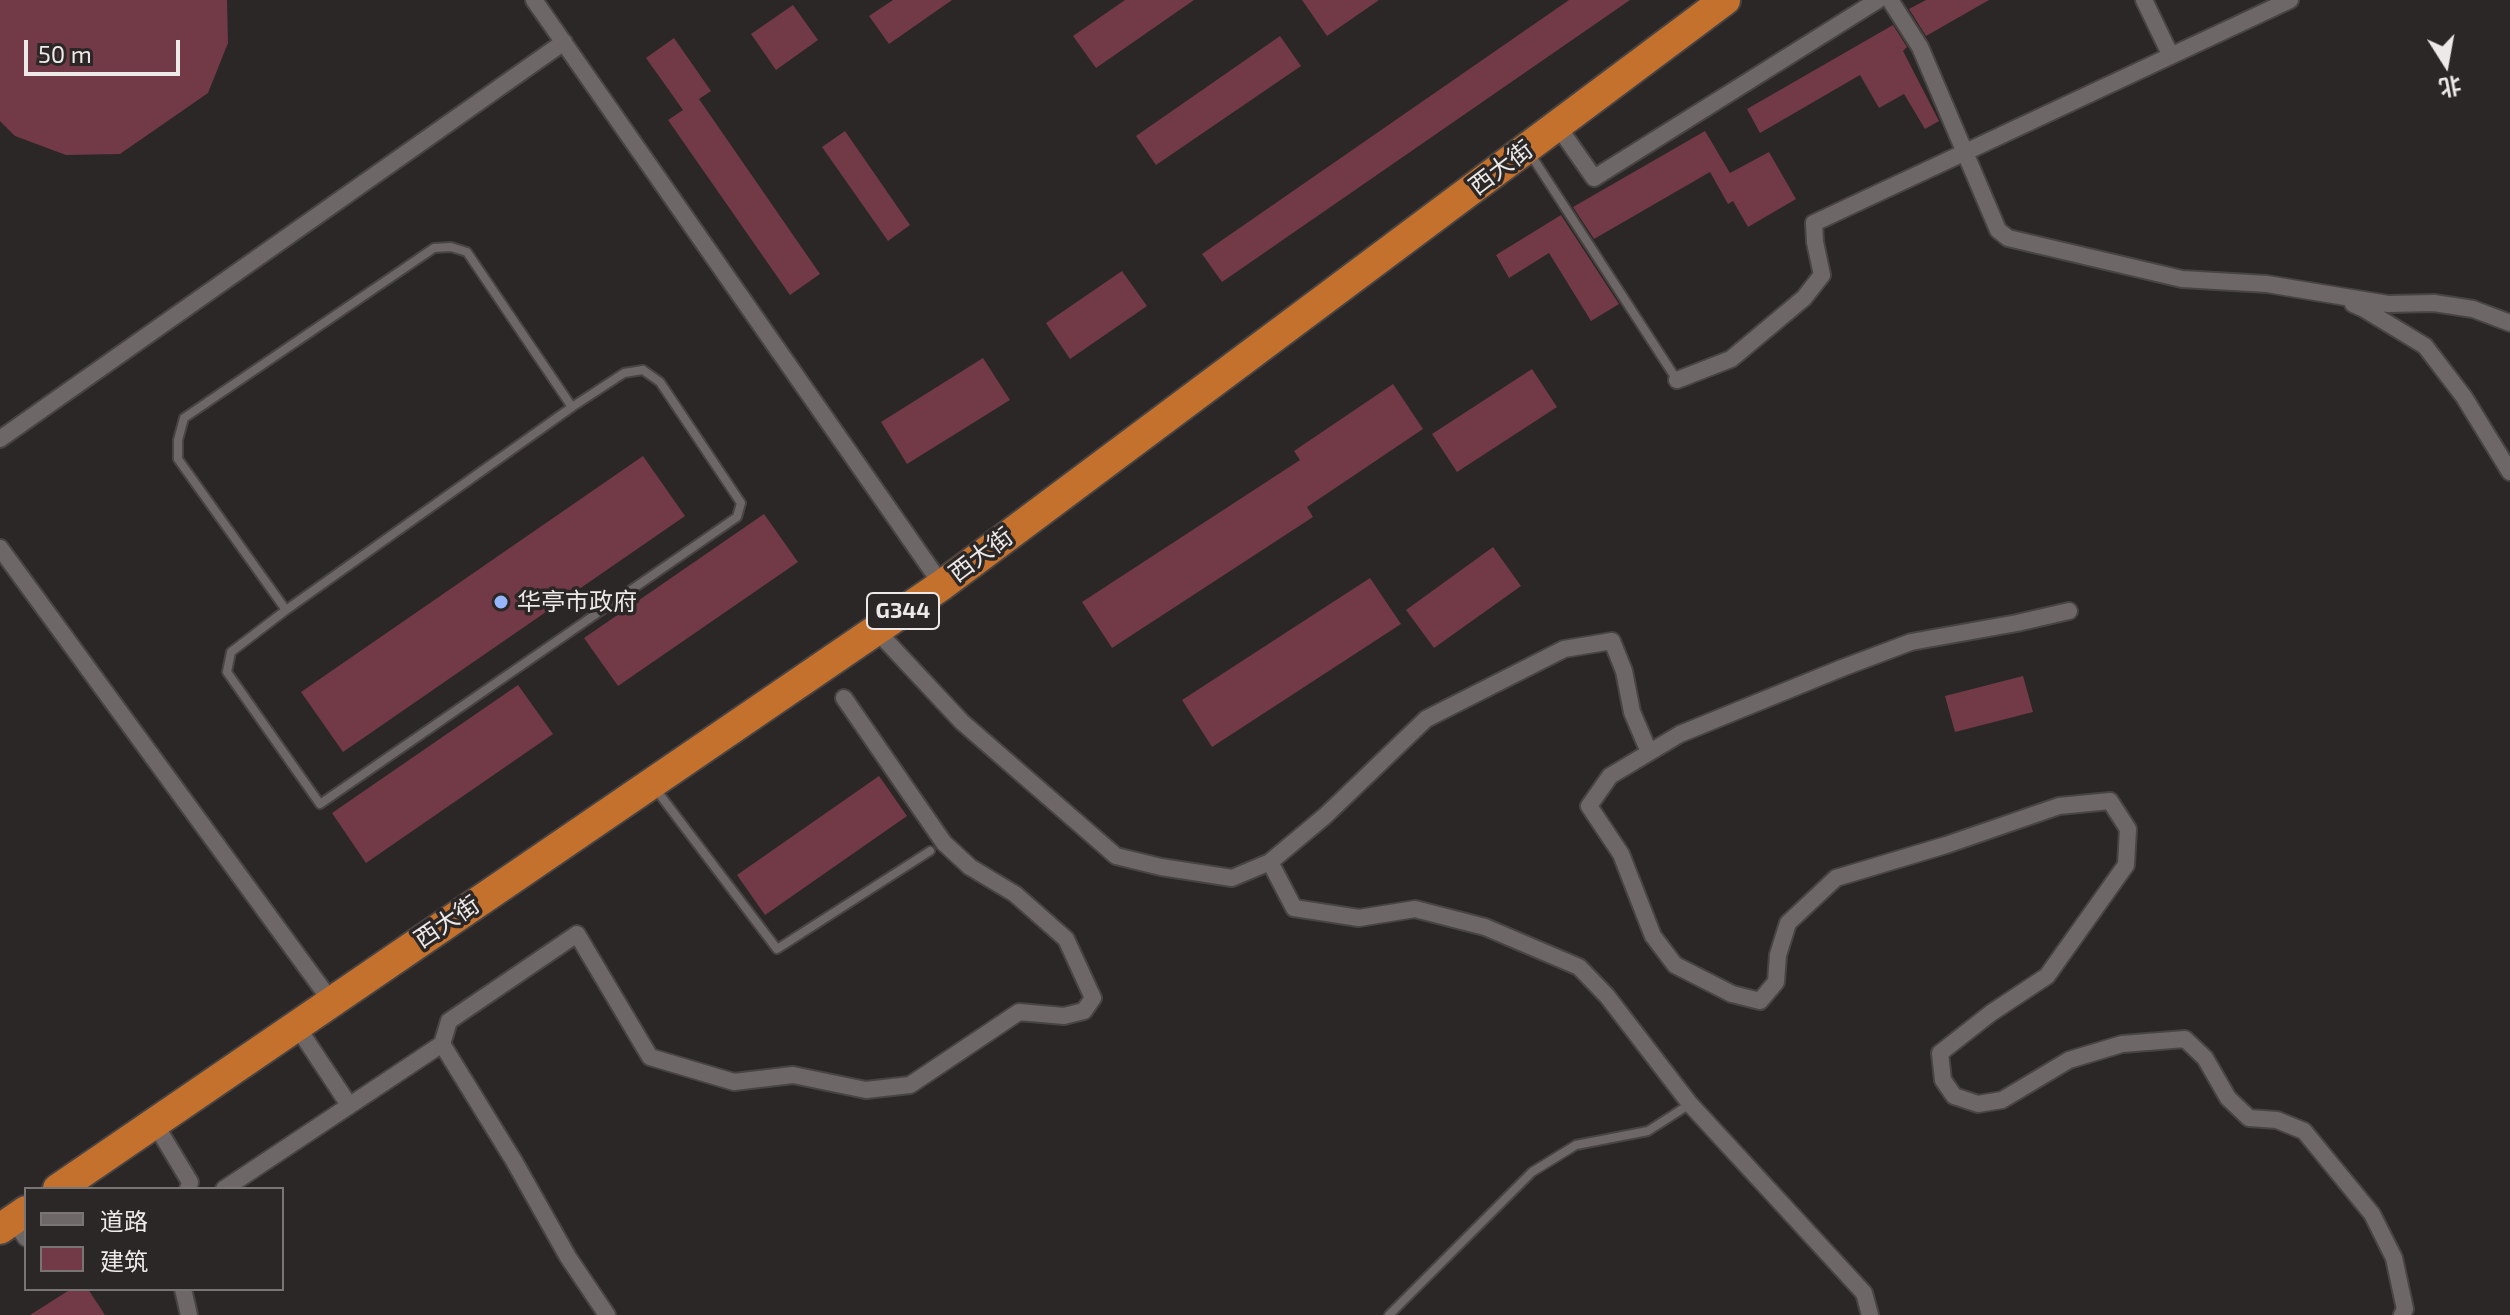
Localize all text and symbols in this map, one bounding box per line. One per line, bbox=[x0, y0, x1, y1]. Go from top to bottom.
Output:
scale bar bbox=[28, 24, 184, 74]
north arrow bbox=[2406, 24, 2486, 104]
text: 50 m bbox=[38, 39, 92, 68]
text: 北 bbox=[2437, 73, 2464, 102]
street label: 西大街 bbox=[1464, 135, 1538, 201]
street label: 西大街 bbox=[944, 522, 1018, 588]
place label: 华亭市政府 bbox=[517, 588, 637, 616]
marker: 华亭市政府 bbox=[492, 593, 510, 611]
road number: G344 bbox=[867, 593, 939, 629]
street label: 西大街 bbox=[409, 890, 485, 954]
legend bbox=[24, 1187, 284, 1291]
text: 道路 bbox=[100, 1206, 148, 1235]
text: 建筑 bbox=[100, 1246, 148, 1275]

